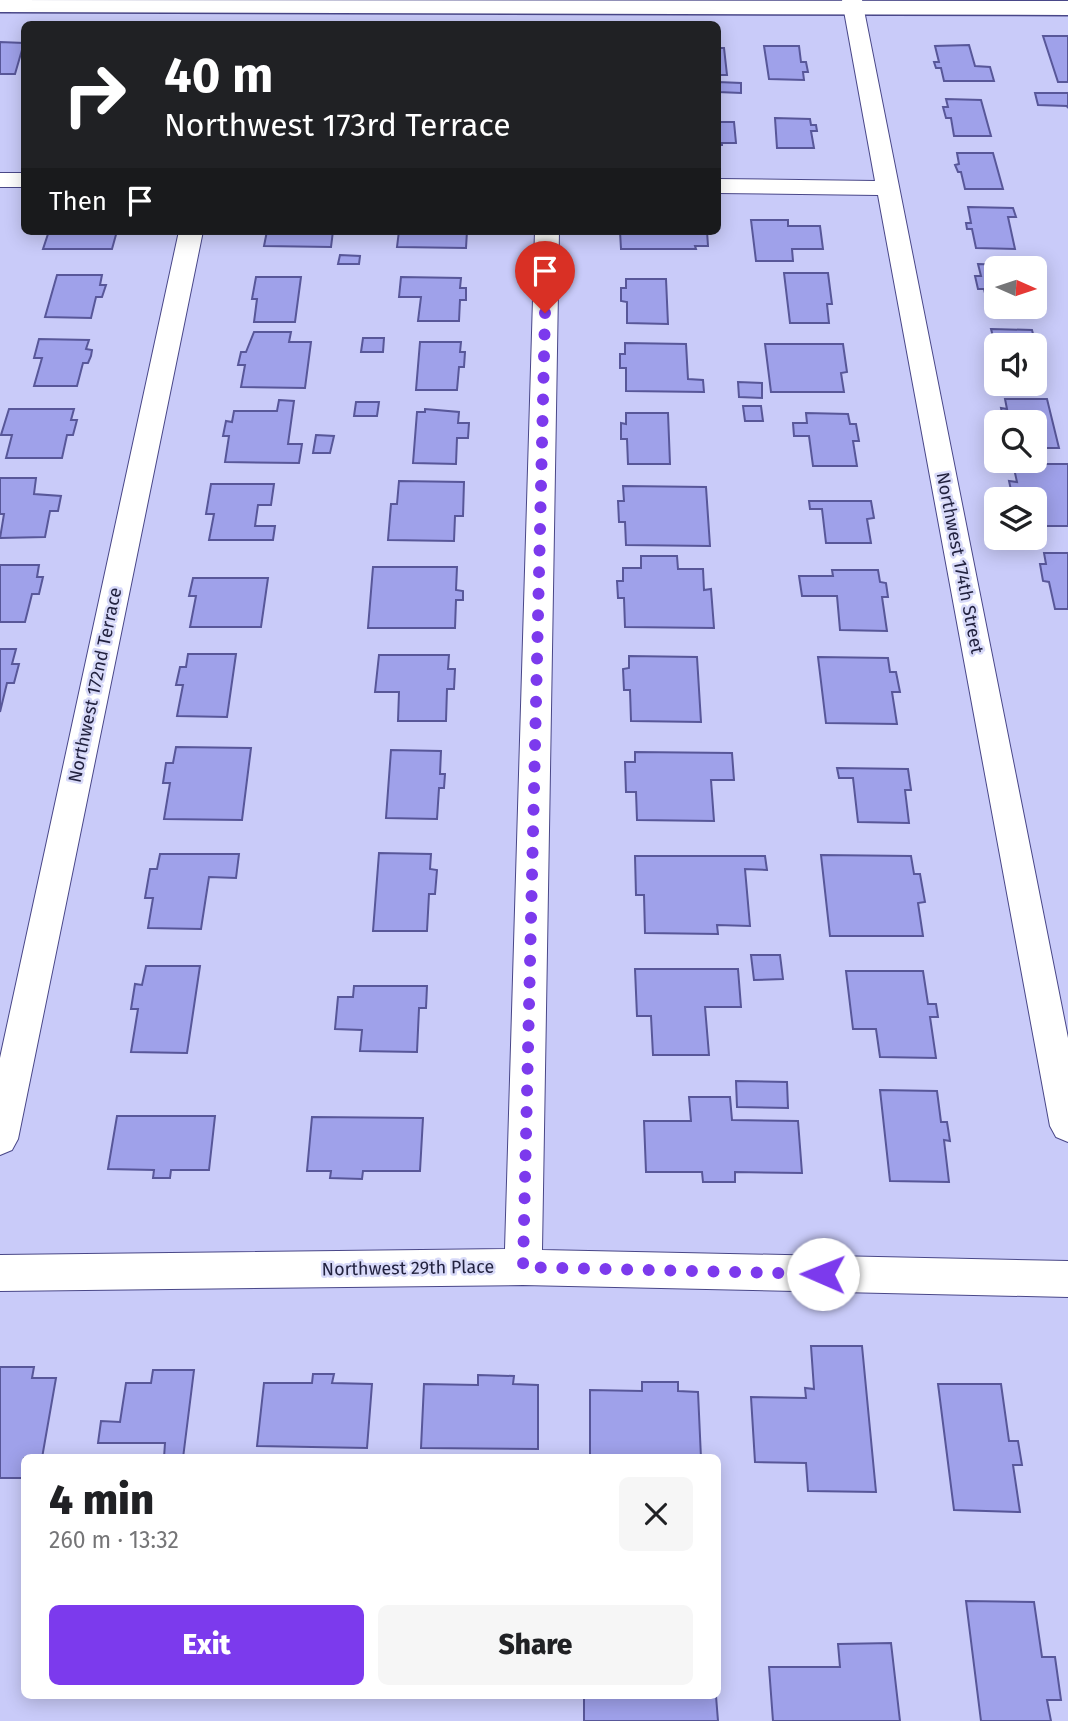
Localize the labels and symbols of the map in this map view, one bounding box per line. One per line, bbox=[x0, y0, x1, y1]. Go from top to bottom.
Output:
pin bbox=[515, 241, 575, 313]
north arrow bbox=[984, 256, 1046, 318]
street label: Northwest 174th Street bbox=[932, 470, 988, 656]
street label: Northwest 172nd Terrace bbox=[64, 585, 126, 785]
position arrow bbox=[786, 1237, 860, 1311]
street label: Northwest 29th Place bbox=[322, 1255, 494, 1281]

